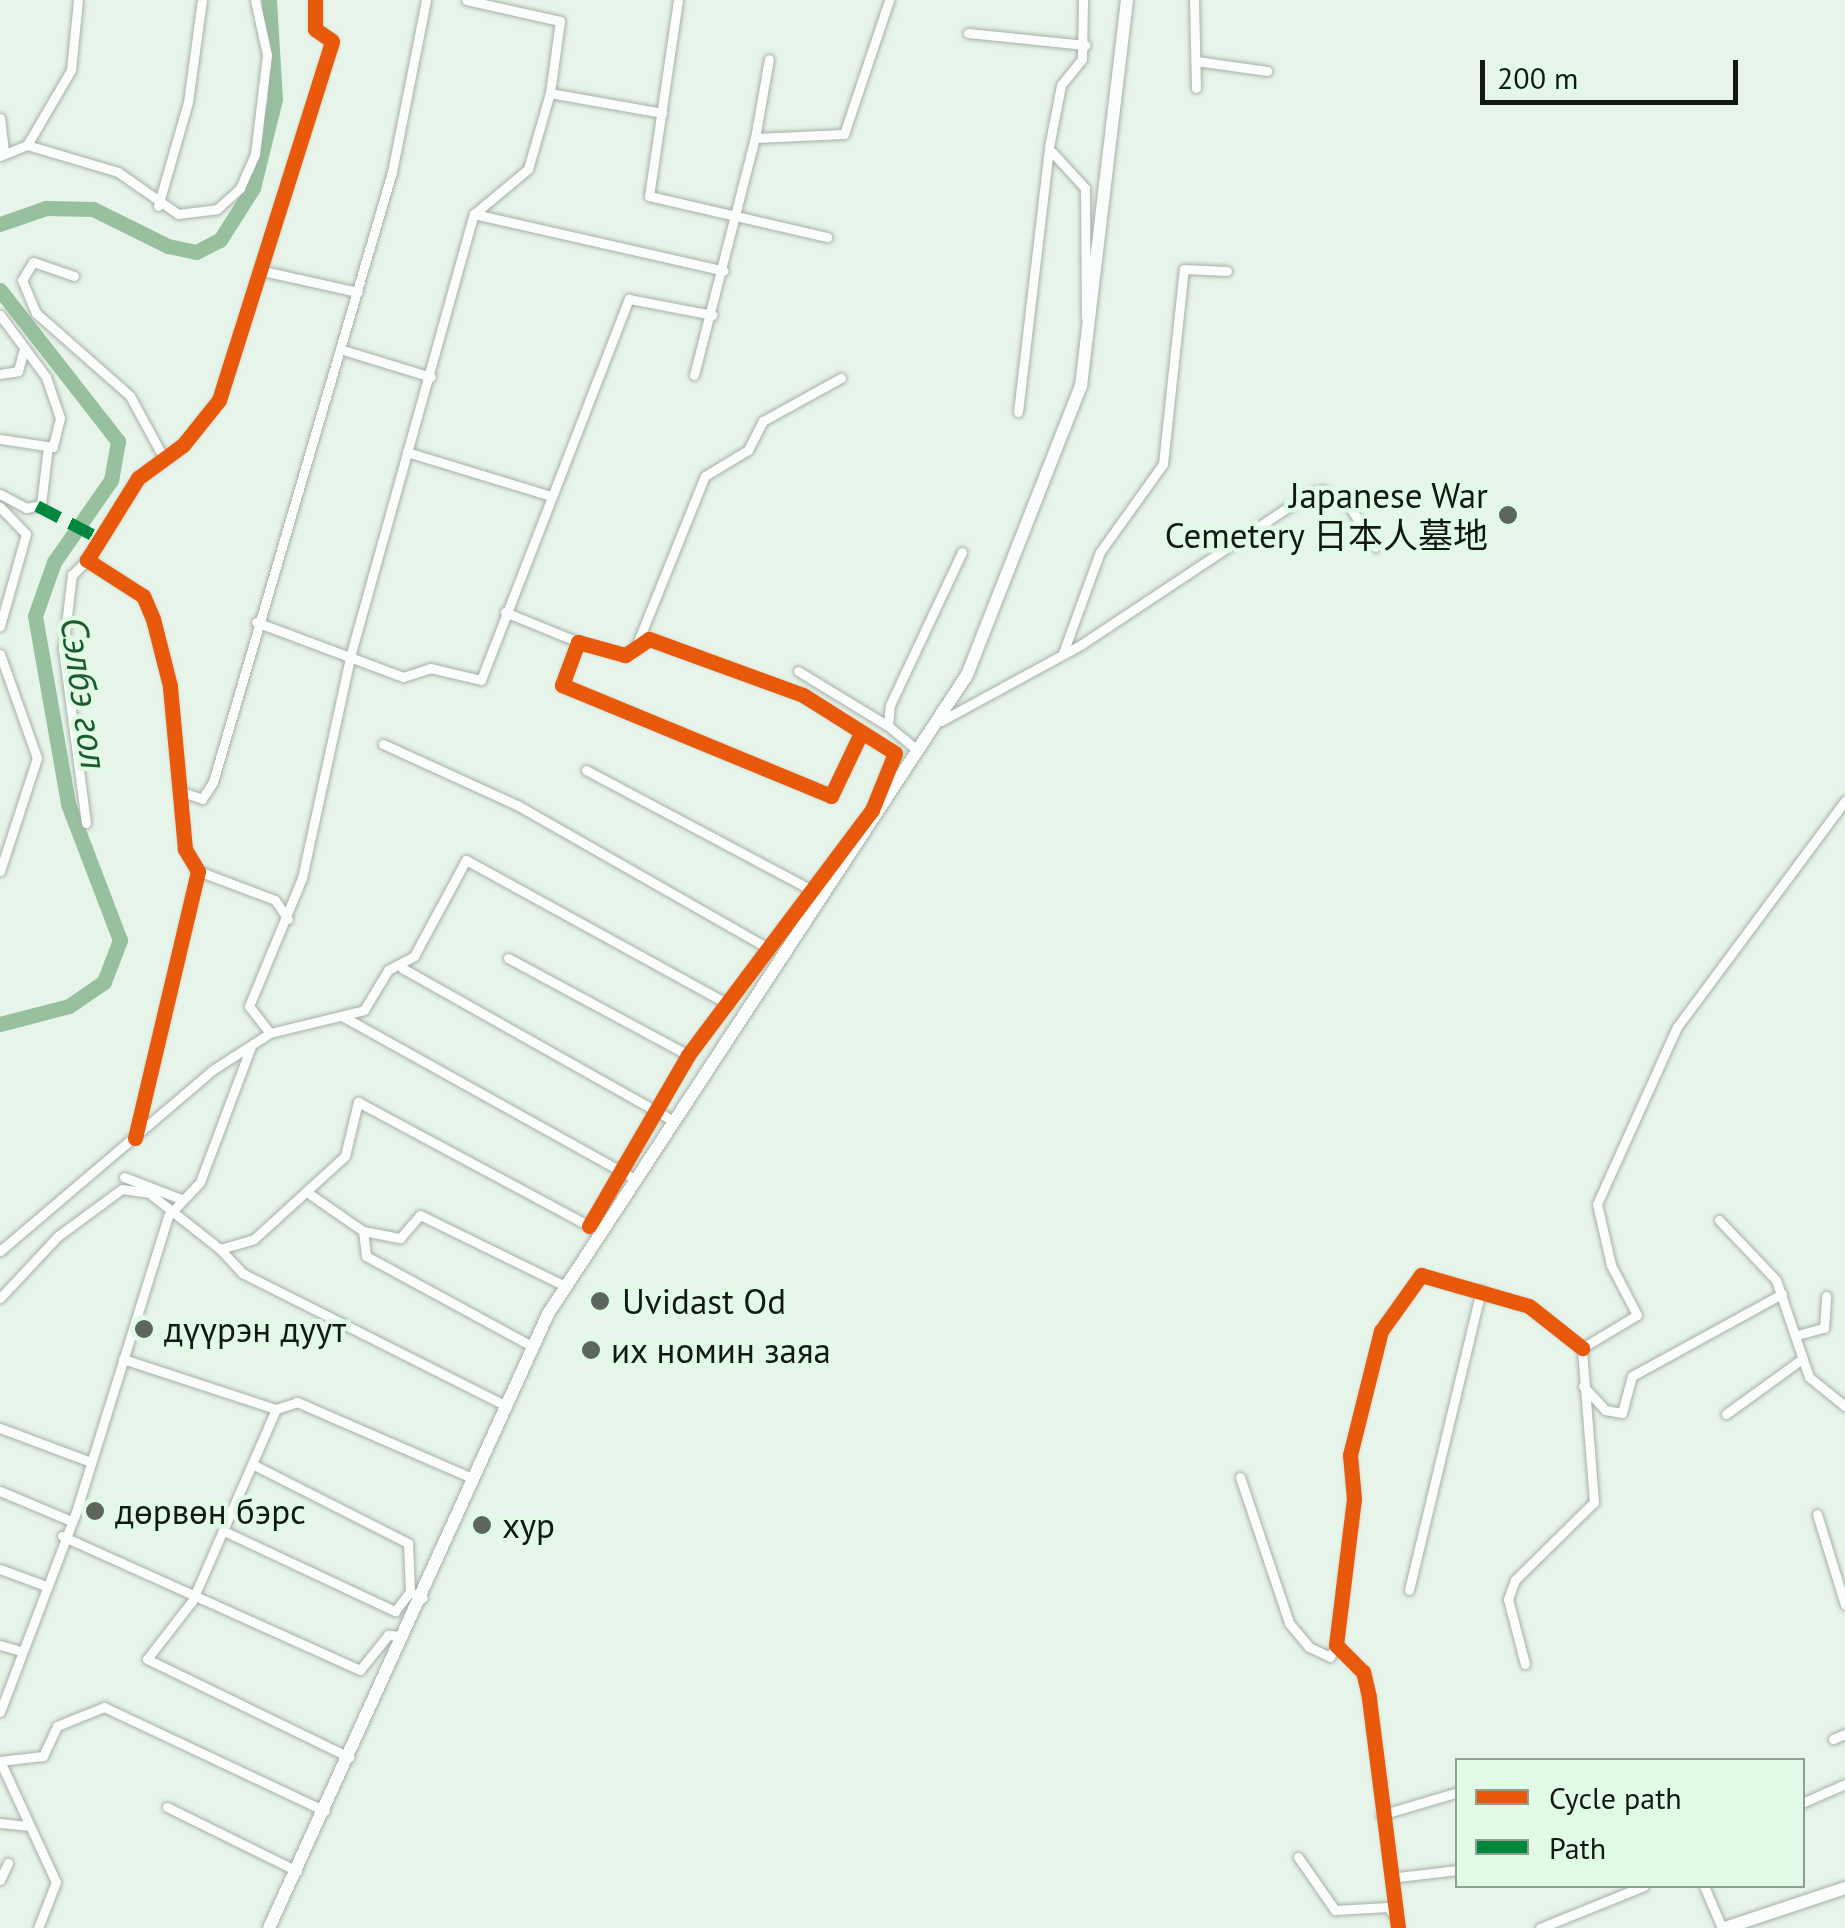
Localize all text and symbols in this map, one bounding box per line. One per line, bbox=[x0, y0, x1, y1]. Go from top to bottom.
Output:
scale bar bbox=[1485, 40, 1742, 102]
text: 200 m bbox=[1497, 58, 1578, 97]
place label: Japanese War Cemetery 日本人墓地 bbox=[1163, 474, 1488, 556]
marker: Japanese War Cemetery 日本人墓地 bbox=[1497, 504, 1519, 526]
water label: Сэлбэ гол bbox=[52, 614, 118, 772]
place label: Uvidast Od bbox=[622, 1280, 786, 1322]
marker: Uvidast Od bbox=[587, 1288, 613, 1314]
place label: дүүрэн дуут bbox=[164, 1308, 346, 1350]
marker: дүүрэн дуут bbox=[133, 1318, 155, 1340]
place label: их номин заяа bbox=[611, 1329, 832, 1371]
marker: их номин заяа bbox=[580, 1339, 602, 1361]
place label: дөрвөн бэрс bbox=[115, 1490, 306, 1532]
marker: дөрвөн бэрс bbox=[84, 1500, 106, 1522]
place label: хур bbox=[502, 1504, 555, 1546]
marker: хур bbox=[471, 1514, 493, 1536]
legend bbox=[1455, 1758, 1805, 1888]
text: Cycle path bbox=[1549, 1778, 1682, 1817]
text: Path bbox=[1549, 1828, 1606, 1867]

